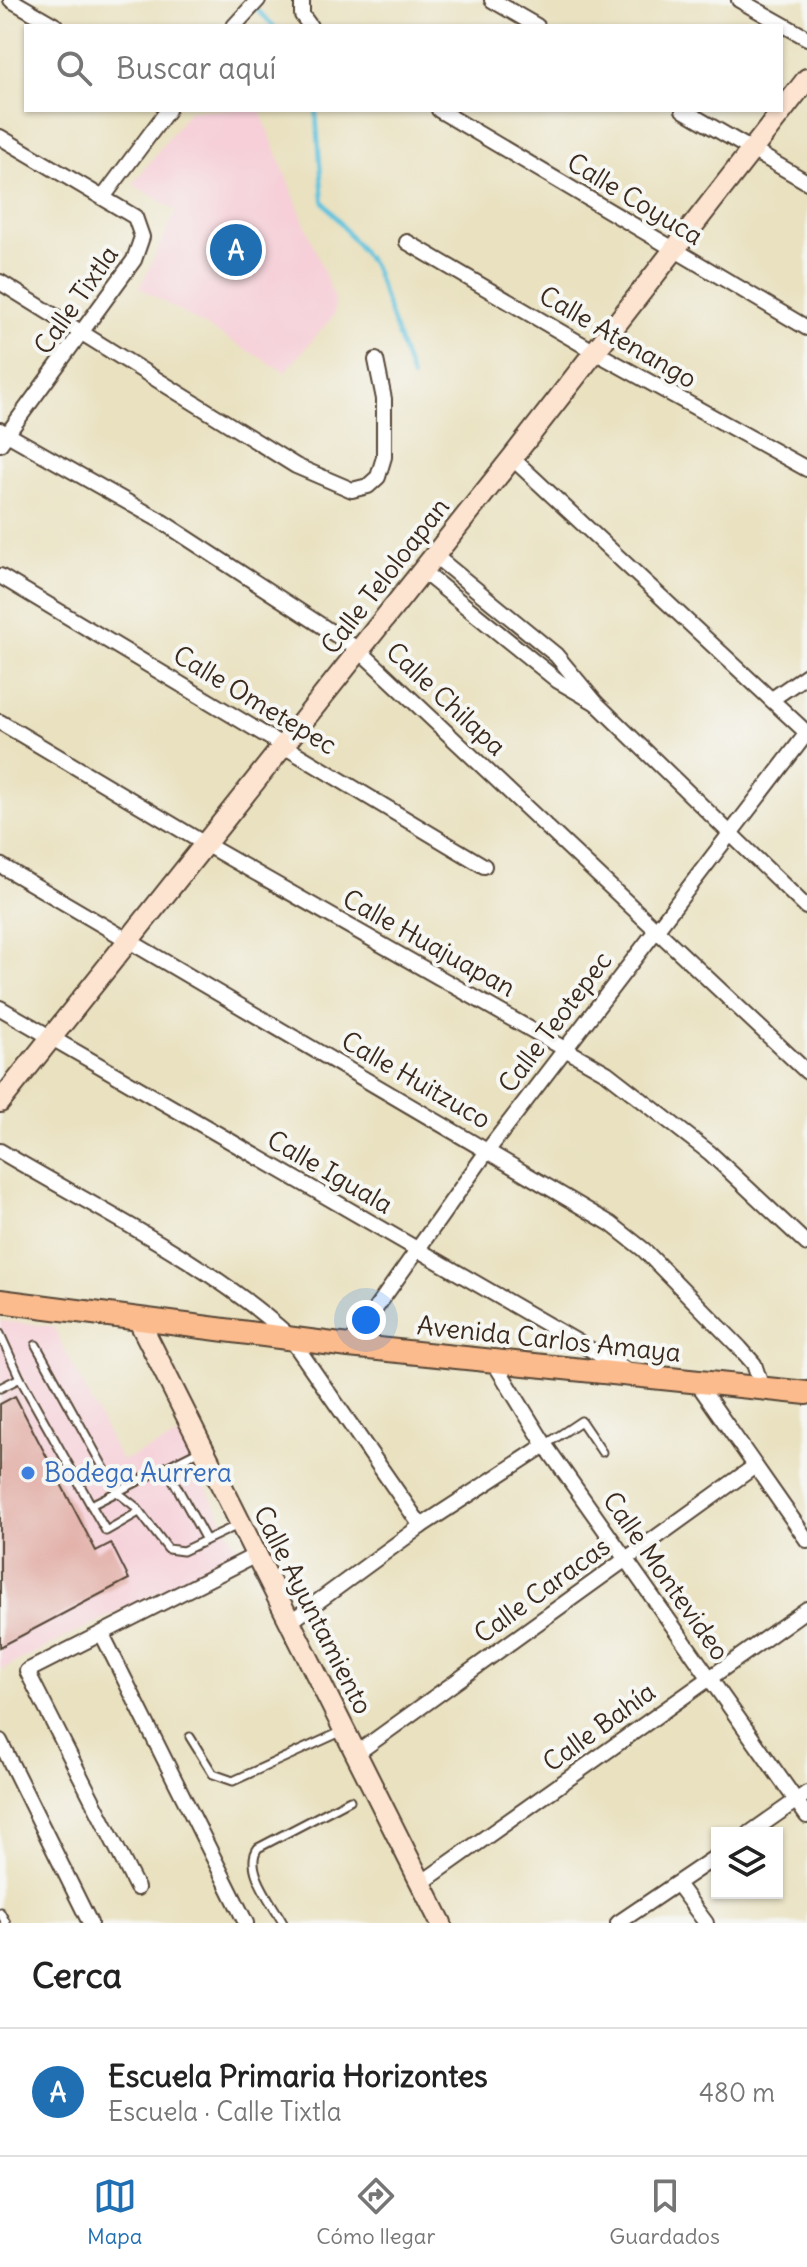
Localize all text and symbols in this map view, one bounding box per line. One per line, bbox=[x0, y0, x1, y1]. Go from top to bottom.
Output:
search box bbox=[24, 24, 783, 112]
icon: search bbox=[52, 46, 96, 90]
text: Buscar aquí bbox=[116, 49, 276, 87]
street label: Calle Coyuca bbox=[561, 145, 709, 252]
pin: A bbox=[210, 220, 262, 280]
street label: Calle Tixtla bbox=[26, 239, 125, 360]
street label: Calle Atenango bbox=[534, 278, 703, 395]
street label: Calle Teloloapan bbox=[313, 491, 456, 661]
street label: Calle Chilapa bbox=[380, 635, 513, 762]
street label: Calle Ometepec bbox=[167, 638, 343, 761]
street label: Calle Huajuapan bbox=[337, 881, 521, 1004]
street label: Calle Teotepec bbox=[491, 945, 618, 1099]
street label: Calle Huitzuco bbox=[336, 1023, 497, 1136]
street label: Calle Iguala bbox=[262, 1122, 399, 1221]
your location bbox=[346, 1300, 386, 1340]
street label: Avenida Carlos Amaya bbox=[416, 1308, 683, 1369]
place label: Bodega Aurrera bbox=[44, 1456, 232, 1489]
marker: Bodega Aurrera bbox=[19, 1464, 37, 1482]
street label: Calle Montevideo bbox=[596, 1485, 737, 1667]
street label: Calle Ayuntamiento bbox=[247, 1500, 380, 1720]
street label: Calle Caracas bbox=[467, 1529, 616, 1650]
street label: Calle Bahía bbox=[536, 1675, 661, 1778]
map controls bbox=[711, 1827, 783, 1899]
button: layers bbox=[711, 1827, 783, 1899]
text: Cerca bbox=[32, 1954, 122, 1997]
text: Escuela Primaria Horizontes bbox=[108, 2057, 488, 2095]
text: A bbox=[50, 2076, 66, 2109]
text: 480 m bbox=[699, 2076, 775, 2109]
text: Escuela · Calle Tixtla bbox=[108, 2095, 341, 2128]
tab: Mapa bbox=[87, 2174, 142, 2250]
tab: Cómo llegar bbox=[316, 2174, 435, 2250]
tab: Guardados bbox=[609, 2174, 720, 2250]

